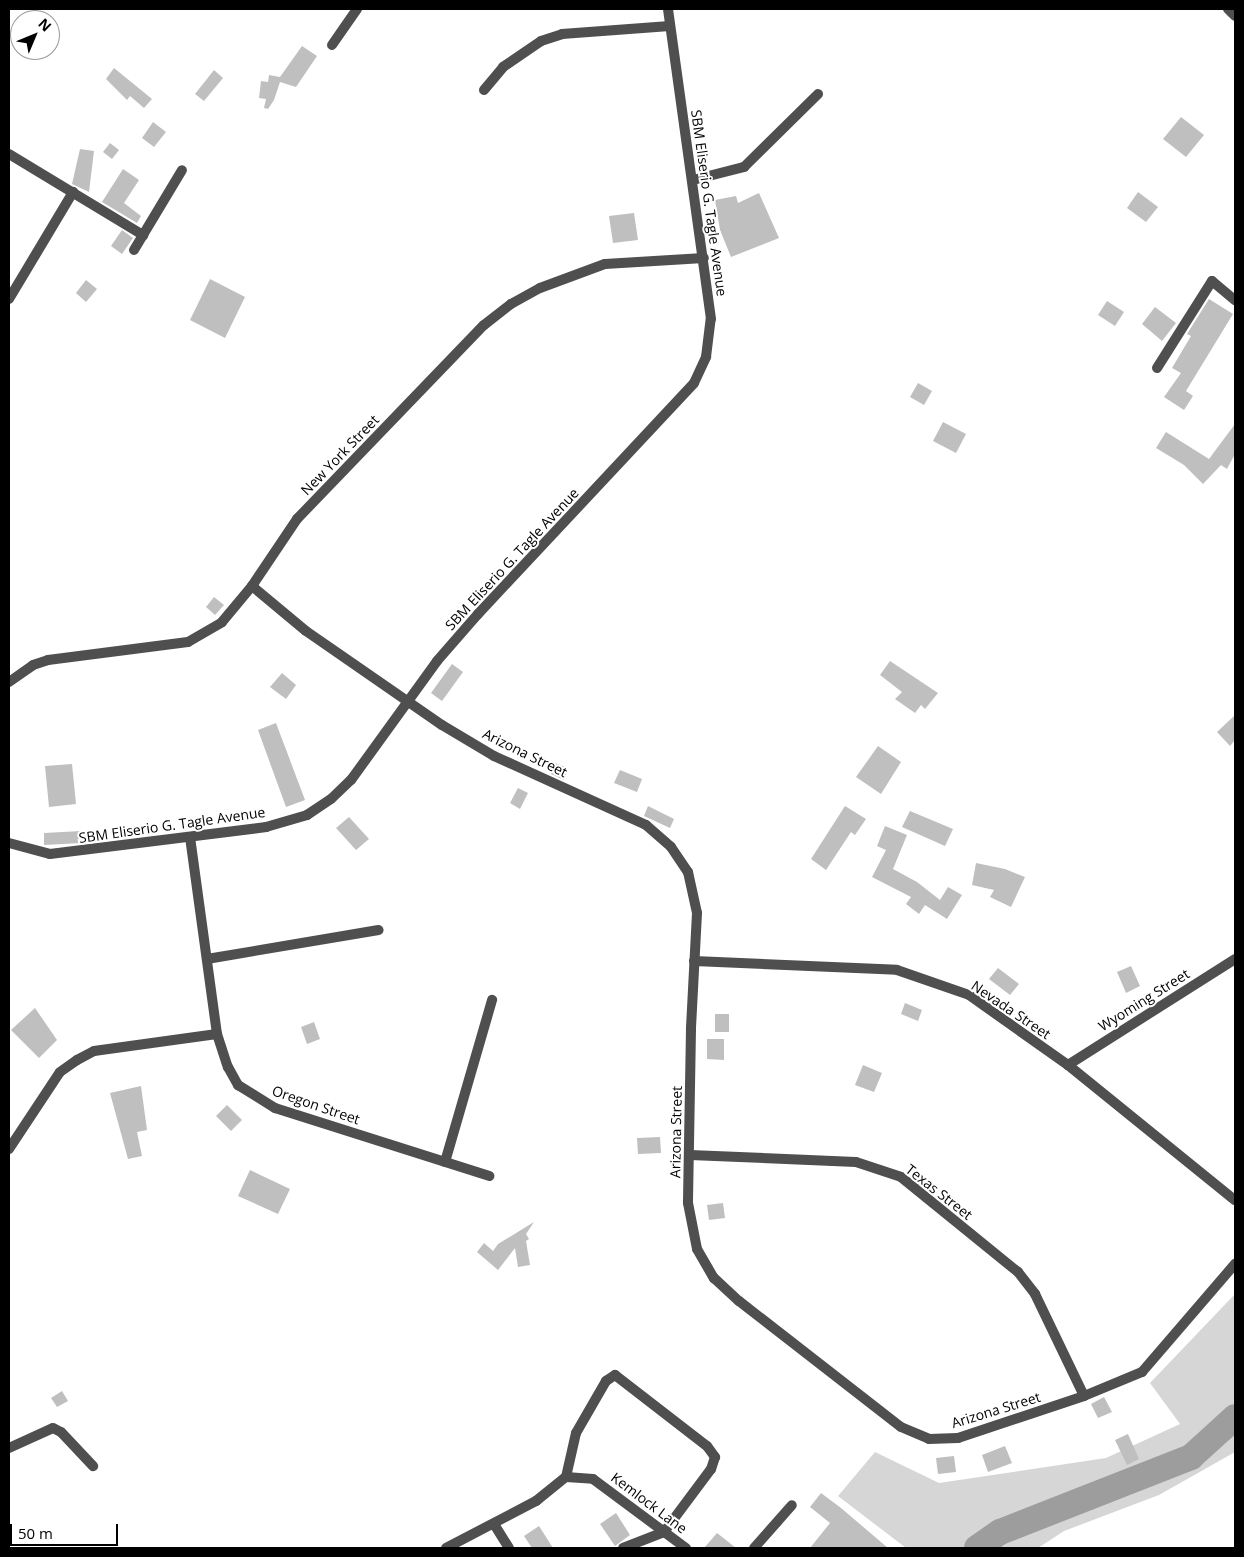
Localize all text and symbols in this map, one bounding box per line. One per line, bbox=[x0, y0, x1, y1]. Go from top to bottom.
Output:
north arrow bbox=[10, 10, 60, 60]
text: N bbox=[35, 14, 56, 35]
street label: SBM Eliserio G. Tagle Avenue bbox=[688, 109, 730, 297]
street label: New York Street bbox=[298, 411, 382, 499]
street label: SBM Eliserio G. Tagle Avenue bbox=[442, 485, 582, 633]
street label: Arizona Street bbox=[480, 725, 570, 781]
street label: SBM Eliserio G. Tagle Avenue bbox=[78, 804, 266, 846]
street label: Wyoming Street bbox=[1096, 965, 1192, 1035]
street label: Nevada Street bbox=[968, 977, 1054, 1043]
street label: Oregon Street bbox=[270, 1082, 362, 1128]
street label: Arizona Street bbox=[667, 1086, 685, 1178]
street label: Texas Street bbox=[902, 1161, 976, 1223]
street label: Arizona Street bbox=[949, 1388, 1043, 1432]
street label: Kemlock Lane bbox=[608, 1469, 690, 1537]
scale bar bbox=[12, 1514, 120, 1546]
text: 50 m bbox=[18, 1523, 53, 1543]

